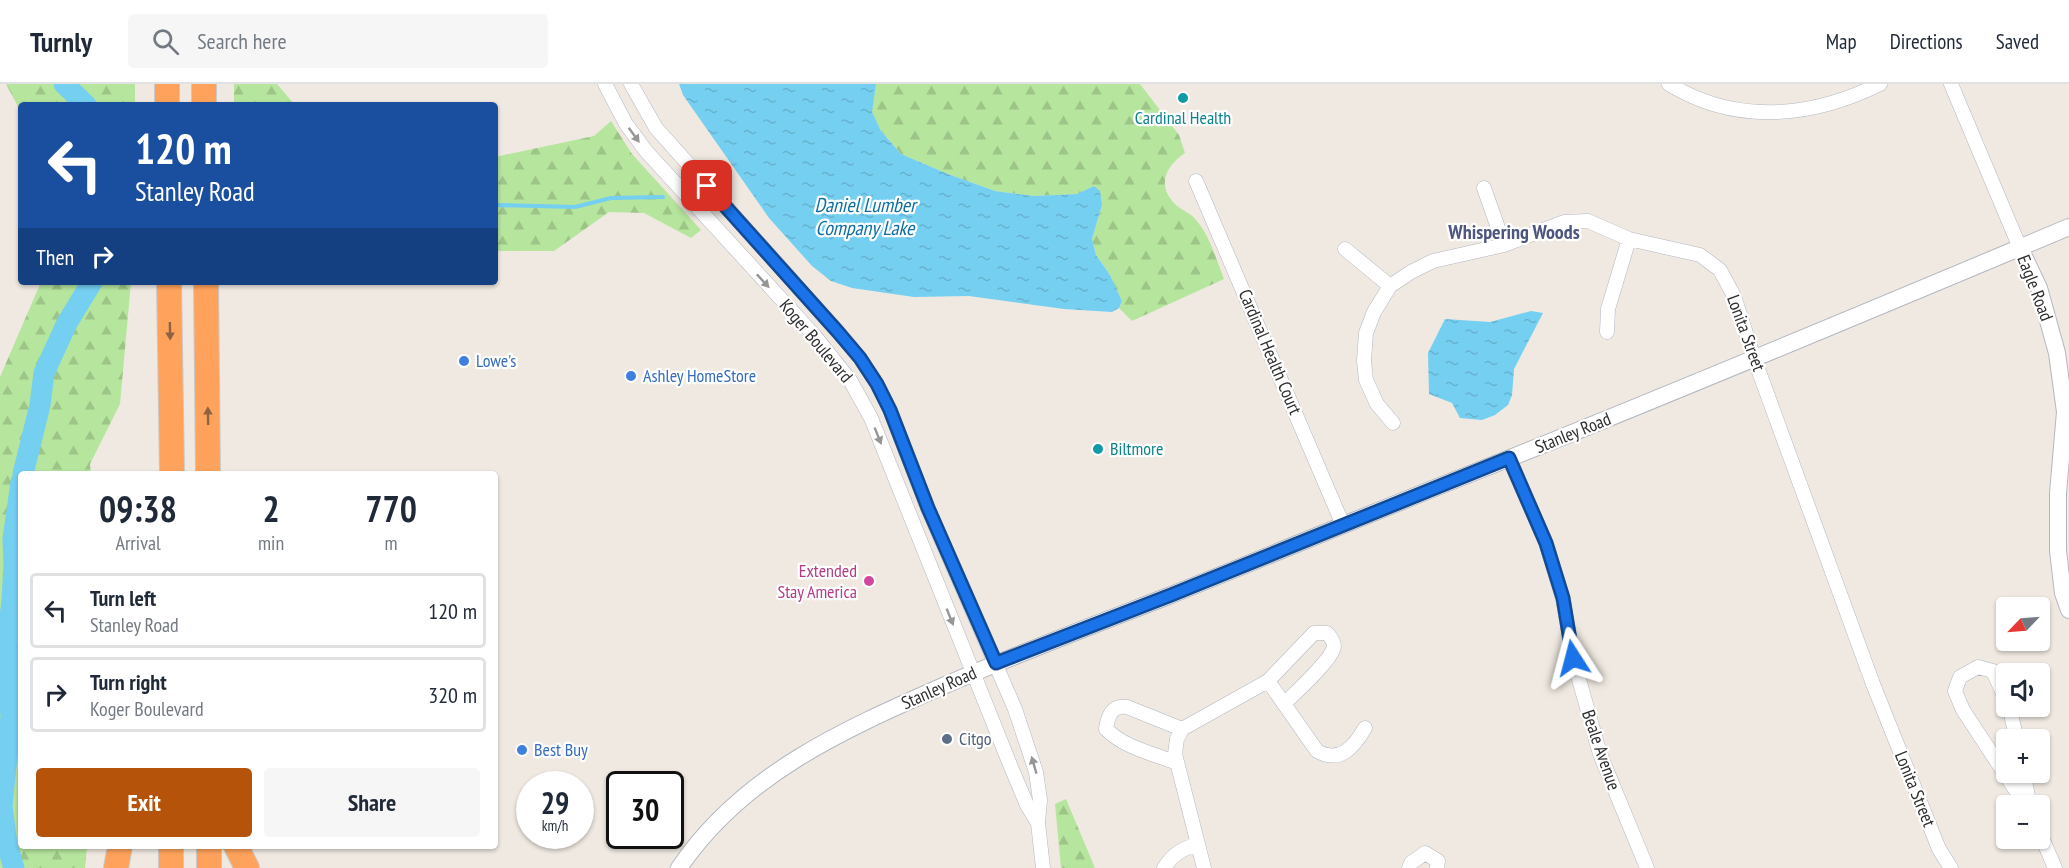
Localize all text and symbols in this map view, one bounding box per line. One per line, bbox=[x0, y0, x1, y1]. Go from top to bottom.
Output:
search box bbox=[128, 14, 548, 68]
text: Turnly bbox=[30, 23, 92, 60]
icon: search bbox=[149, 25, 182, 58]
text: Search here bbox=[197, 27, 287, 55]
text: Map bbox=[1826, 28, 1857, 55]
text: Directions bbox=[1890, 28, 1963, 55]
text: Saved bbox=[1996, 28, 2039, 55]
marker: Cardinal Health bbox=[1176, 91, 1190, 105]
place label: Cardinal Health bbox=[1135, 106, 1231, 129]
text: 120 m bbox=[135, 121, 232, 176]
icon: left bbox=[36, 126, 114, 204]
one-way arrow bbox=[628, 126, 640, 142]
pin bbox=[681, 160, 732, 211]
icon: arrive bbox=[690, 169, 723, 202]
text: Stanley Road bbox=[135, 174, 255, 208]
water label: Daniel Lumber Company Lake bbox=[815, 192, 918, 241]
district label: Whispering Woods bbox=[1447, 219, 1580, 245]
icon: right bbox=[86, 240, 119, 273]
text: Then bbox=[36, 243, 74, 271]
street label: Eagle Road bbox=[2012, 252, 2059, 324]
one-way arrow bbox=[756, 273, 770, 288]
street label: Cardinal Health Court bbox=[1234, 286, 1307, 418]
street label: Lonita Street bbox=[1722, 292, 1771, 374]
street label: Koger Boulevard bbox=[775, 294, 858, 387]
one-way arrow bbox=[165, 322, 175, 341]
place label: Lowe's bbox=[476, 349, 516, 372]
marker: Lowe's bbox=[457, 354, 471, 368]
place label: Ashley HomeStore bbox=[643, 364, 756, 387]
marker: Ashley HomeStore bbox=[624, 369, 638, 383]
one-way arrow bbox=[203, 406, 213, 425]
street label: Stanley Road bbox=[1531, 407, 1614, 458]
one-way arrow bbox=[874, 427, 883, 445]
place label: Biltmore bbox=[1110, 437, 1163, 460]
marker: Biltmore bbox=[1091, 442, 1105, 456]
text: 09:38 bbox=[99, 485, 177, 532]
text: 2 bbox=[262, 485, 280, 532]
text: 770 bbox=[365, 485, 417, 532]
text: Arrival bbox=[115, 530, 161, 556]
text: min bbox=[258, 530, 284, 556]
text: m bbox=[385, 530, 398, 556]
place label: Extended Stay America bbox=[777, 559, 857, 603]
marker: Extended Stay America bbox=[862, 574, 876, 588]
text: Turn left bbox=[90, 584, 156, 612]
icon: left bbox=[39, 594, 72, 627]
text: 120 m bbox=[428, 597, 477, 625]
north arrow bbox=[1996, 597, 2050, 651]
map controls bbox=[1996, 597, 2050, 849]
one-way arrow bbox=[945, 609, 955, 627]
text: Stanley Road bbox=[90, 612, 179, 638]
position arrow bbox=[1541, 626, 1605, 690]
street label: Stanley Road bbox=[898, 661, 980, 714]
button: sound bbox=[1996, 663, 2050, 717]
text: Turn right bbox=[90, 668, 167, 696]
icon: right bbox=[39, 678, 72, 711]
text: 320 m bbox=[428, 681, 477, 709]
text: Koger Boulevard bbox=[90, 696, 204, 722]
street label: Beale Avenue bbox=[1577, 707, 1626, 793]
place label: Citgo bbox=[959, 727, 992, 750]
button: + bbox=[1996, 729, 2050, 783]
marker: Citgo bbox=[940, 732, 954, 746]
place label: Best Buy bbox=[534, 738, 588, 761]
marker: Best Buy bbox=[515, 743, 529, 757]
street label: Lonita Street bbox=[1890, 748, 1941, 830]
one-way arrow bbox=[1028, 756, 1038, 774]
button: Exit bbox=[36, 768, 252, 837]
button: Share bbox=[264, 768, 480, 837]
speed limit sign: 30 bbox=[606, 771, 684, 849]
text: 29 bbox=[541, 783, 569, 822]
button: − bbox=[1996, 795, 2050, 849]
text: km/h bbox=[542, 816, 568, 835]

